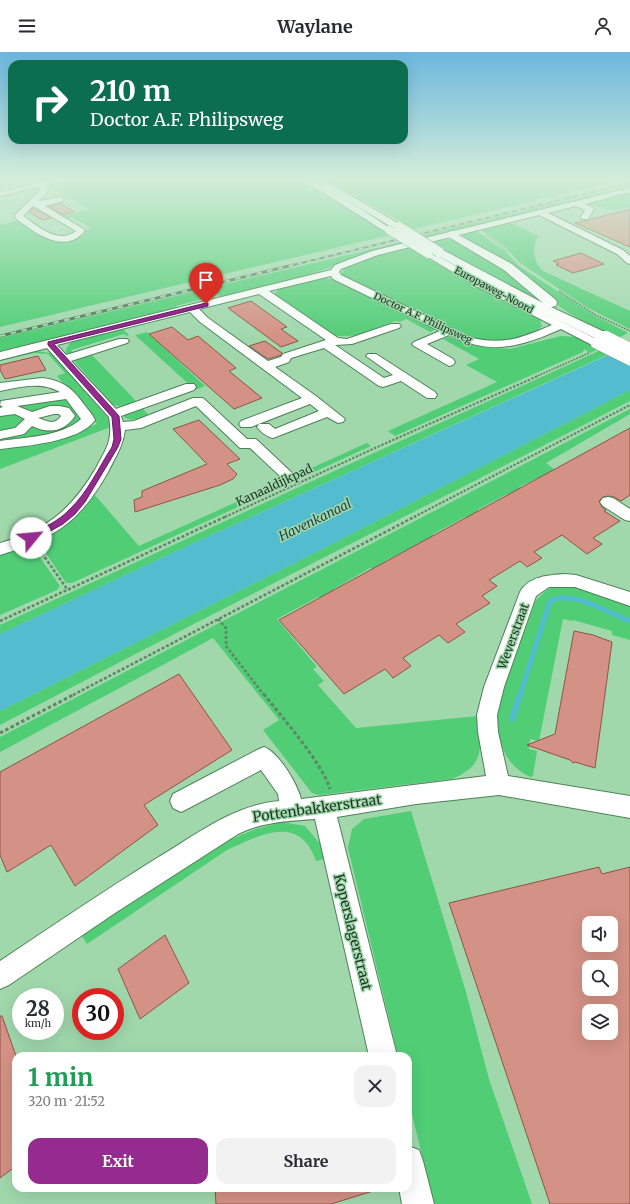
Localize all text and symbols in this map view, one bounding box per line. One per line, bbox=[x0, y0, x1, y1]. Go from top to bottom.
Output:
icon: menu bbox=[16, 15, 38, 37]
text: Waylane bbox=[277, 15, 353, 38]
icon: person bbox=[592, 15, 614, 37]
text: 210 m bbox=[90, 73, 171, 109]
icon: right bbox=[24, 76, 76, 128]
text: Doctor A.F. Philipsweg bbox=[90, 108, 283, 131]
pin bbox=[189, 263, 223, 304]
street label: Europaweg-Noord bbox=[452, 264, 536, 316]
icon: arrive bbox=[195, 269, 217, 291]
street label: Doctor A.F. Philipsweg bbox=[372, 289, 474, 347]
street label: Kanaaldijkpad bbox=[233, 461, 315, 509]
water label: Havenkanaal bbox=[275, 495, 354, 545]
position arrow bbox=[10, 517, 52, 559]
street label: Weverstraat bbox=[494, 600, 532, 672]
street label: Pottenbakkerstraat bbox=[251, 790, 383, 826]
street label: Koperslagerstraat bbox=[330, 872, 376, 993]
map controls bbox=[582, 916, 618, 1040]
button: sound bbox=[582, 916, 618, 952]
button: search bbox=[582, 960, 618, 996]
speed limit sign: 30 bbox=[72, 988, 124, 1040]
text: 28 bbox=[26, 996, 50, 1021]
button: layers bbox=[582, 1004, 618, 1040]
text: km/h bbox=[25, 1017, 51, 1030]
text: 1 min bbox=[28, 1062, 93, 1093]
button: close bbox=[354, 1065, 396, 1107]
text: 320 m · 21:52 bbox=[28, 1093, 105, 1110]
button: Exit bbox=[28, 1138, 208, 1184]
button: Share bbox=[216, 1138, 396, 1184]

